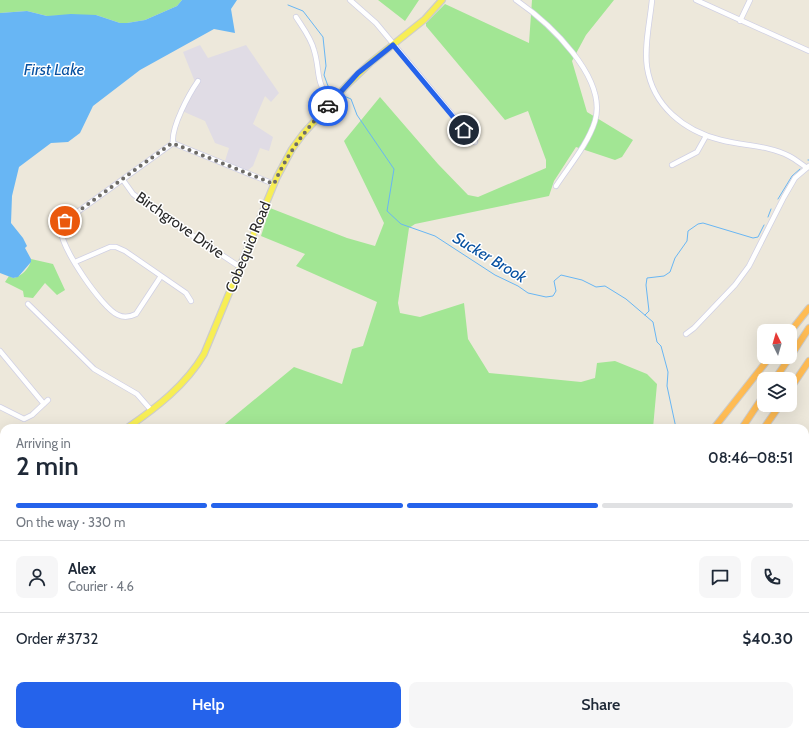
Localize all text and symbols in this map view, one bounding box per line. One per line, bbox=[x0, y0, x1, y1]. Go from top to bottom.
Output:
water label: First Lake bbox=[24, 60, 84, 79]
courier bbox=[308, 86, 348, 126]
icon: car bbox=[317, 95, 339, 117]
pin bbox=[447, 113, 481, 147]
icon: home bbox=[453, 119, 475, 141]
street label: Birchgrove Drive bbox=[132, 188, 228, 262]
street label: Cobequid Road bbox=[222, 199, 274, 295]
pin bbox=[48, 204, 82, 238]
icon: bag bbox=[54, 210, 76, 232]
water label: Sucker Brook bbox=[450, 228, 531, 287]
north arrow bbox=[757, 324, 797, 364]
map controls bbox=[757, 324, 797, 412]
button: layers bbox=[757, 372, 797, 412]
text: Arriving in bbox=[16, 435, 71, 451]
text: 08:46–08:51 bbox=[708, 449, 793, 467]
text: 2 min bbox=[16, 450, 79, 482]
text: On the way · 330 m bbox=[16, 514, 125, 530]
button: person bbox=[16, 556, 58, 598]
button: chat bbox=[699, 556, 741, 598]
button: phone bbox=[751, 556, 793, 598]
text: Alex bbox=[68, 560, 96, 578]
text: Courier · 4.6 bbox=[68, 578, 134, 594]
text: Order #3732 bbox=[16, 630, 98, 648]
text: $40.30 bbox=[743, 630, 793, 648]
button: Help bbox=[16, 682, 401, 728]
button: Share bbox=[409, 682, 793, 728]

